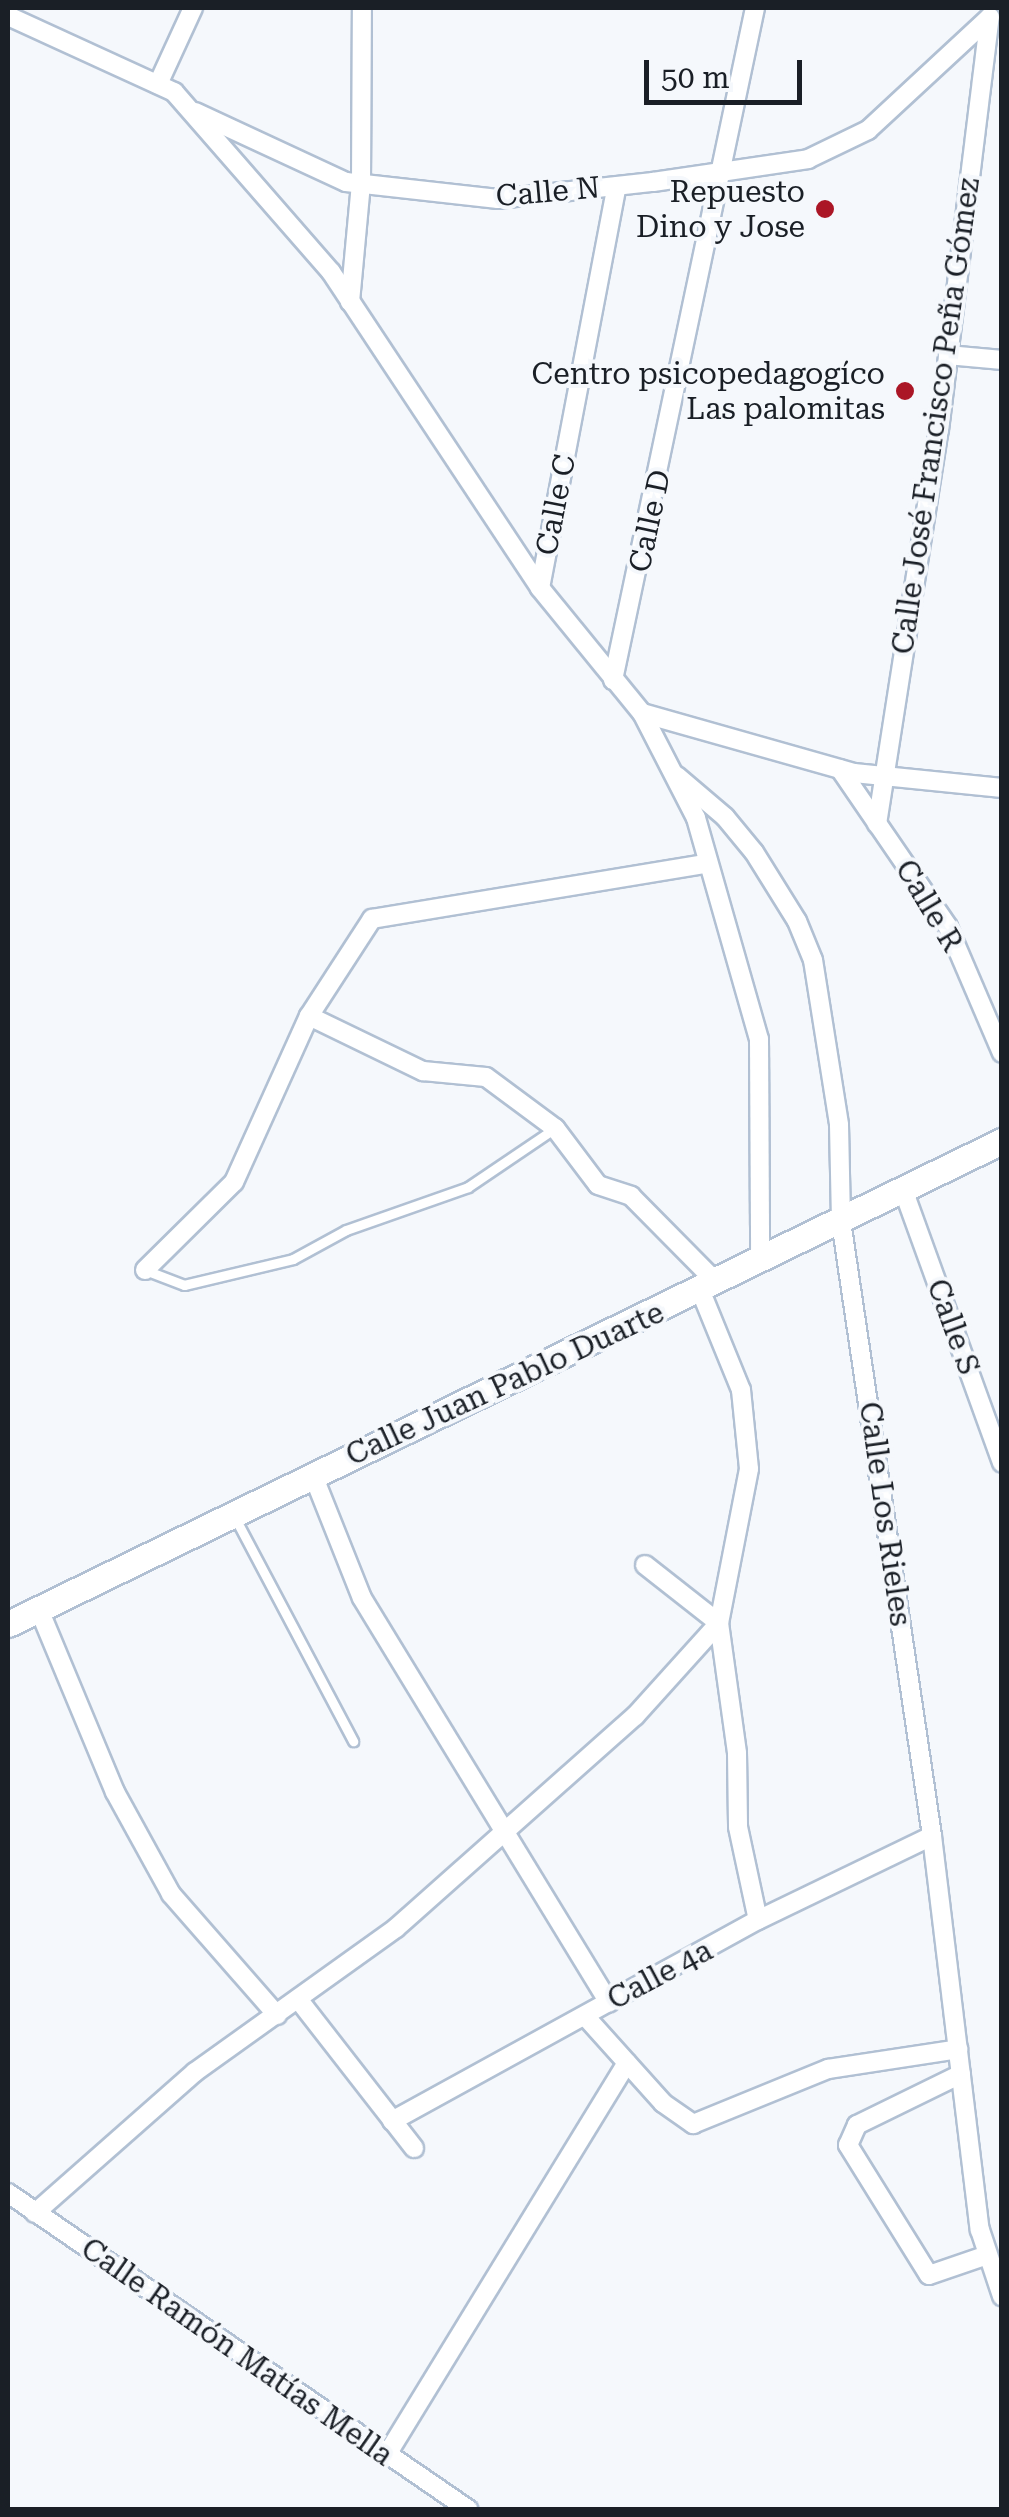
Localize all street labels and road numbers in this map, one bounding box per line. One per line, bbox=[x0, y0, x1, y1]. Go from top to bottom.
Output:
street label: Calle N bbox=[494, 170, 602, 214]
street label: Calle José Francisco Peña Gómez bbox=[885, 176, 987, 656]
street label: Calle C bbox=[529, 452, 583, 558]
street label: Calle D bbox=[622, 467, 678, 575]
street label: Calle R bbox=[888, 853, 970, 959]
street label: Calle S bbox=[919, 1274, 987, 1380]
street label: Calle Juan Pablo Duarte bbox=[340, 1294, 670, 1474]
street label: Calle Los Rieles bbox=[851, 1400, 919, 1628]
street label: Calle 4a bbox=[601, 1932, 719, 2018]
street label: Calle Ramón Matías Mella bbox=[74, 2230, 400, 2474]

